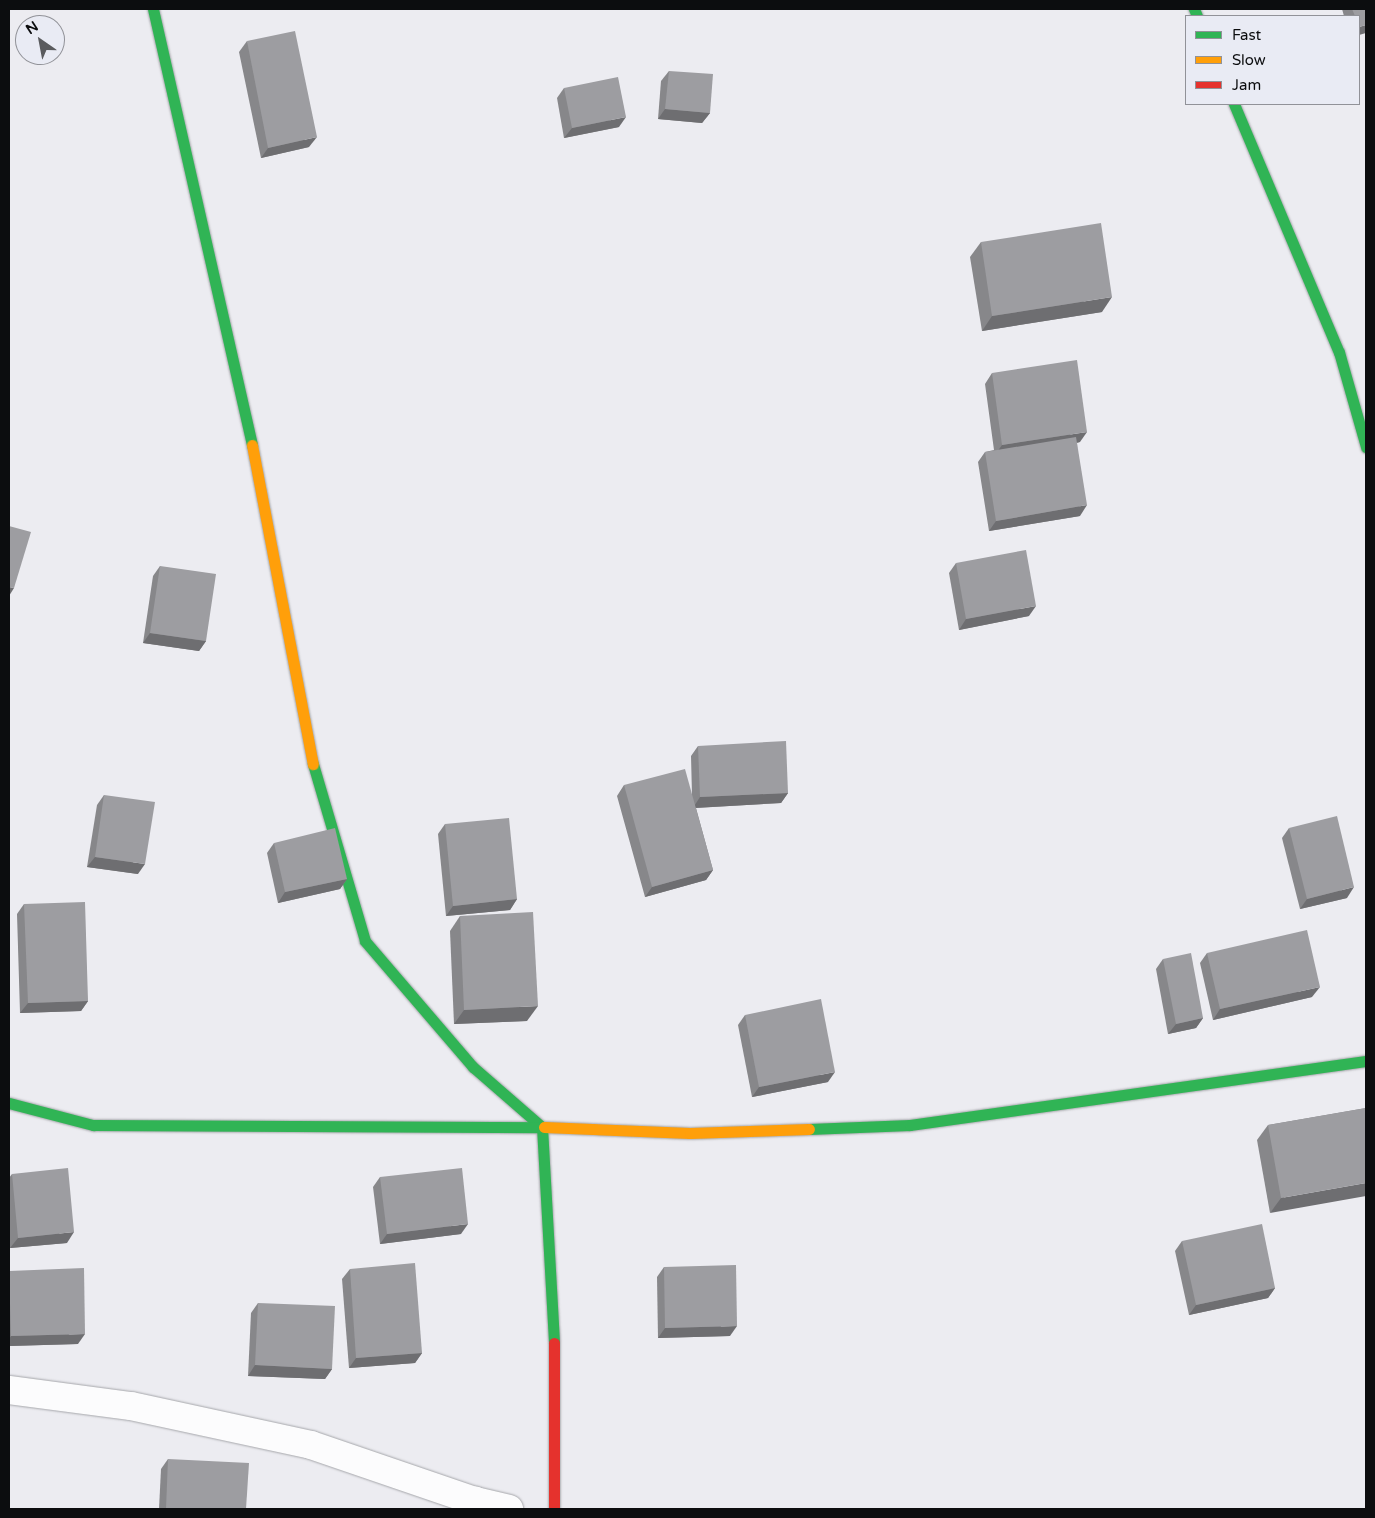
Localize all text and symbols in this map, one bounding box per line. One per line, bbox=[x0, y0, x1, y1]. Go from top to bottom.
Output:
north arrow bbox=[15, 15, 65, 65]
legend bbox=[1185, 15, 1360, 105]
text: N bbox=[23, 18, 41, 38]
text: Fast bbox=[1232, 26, 1261, 44]
text: Slow bbox=[1232, 51, 1266, 69]
text: Jam bbox=[1232, 76, 1261, 94]

